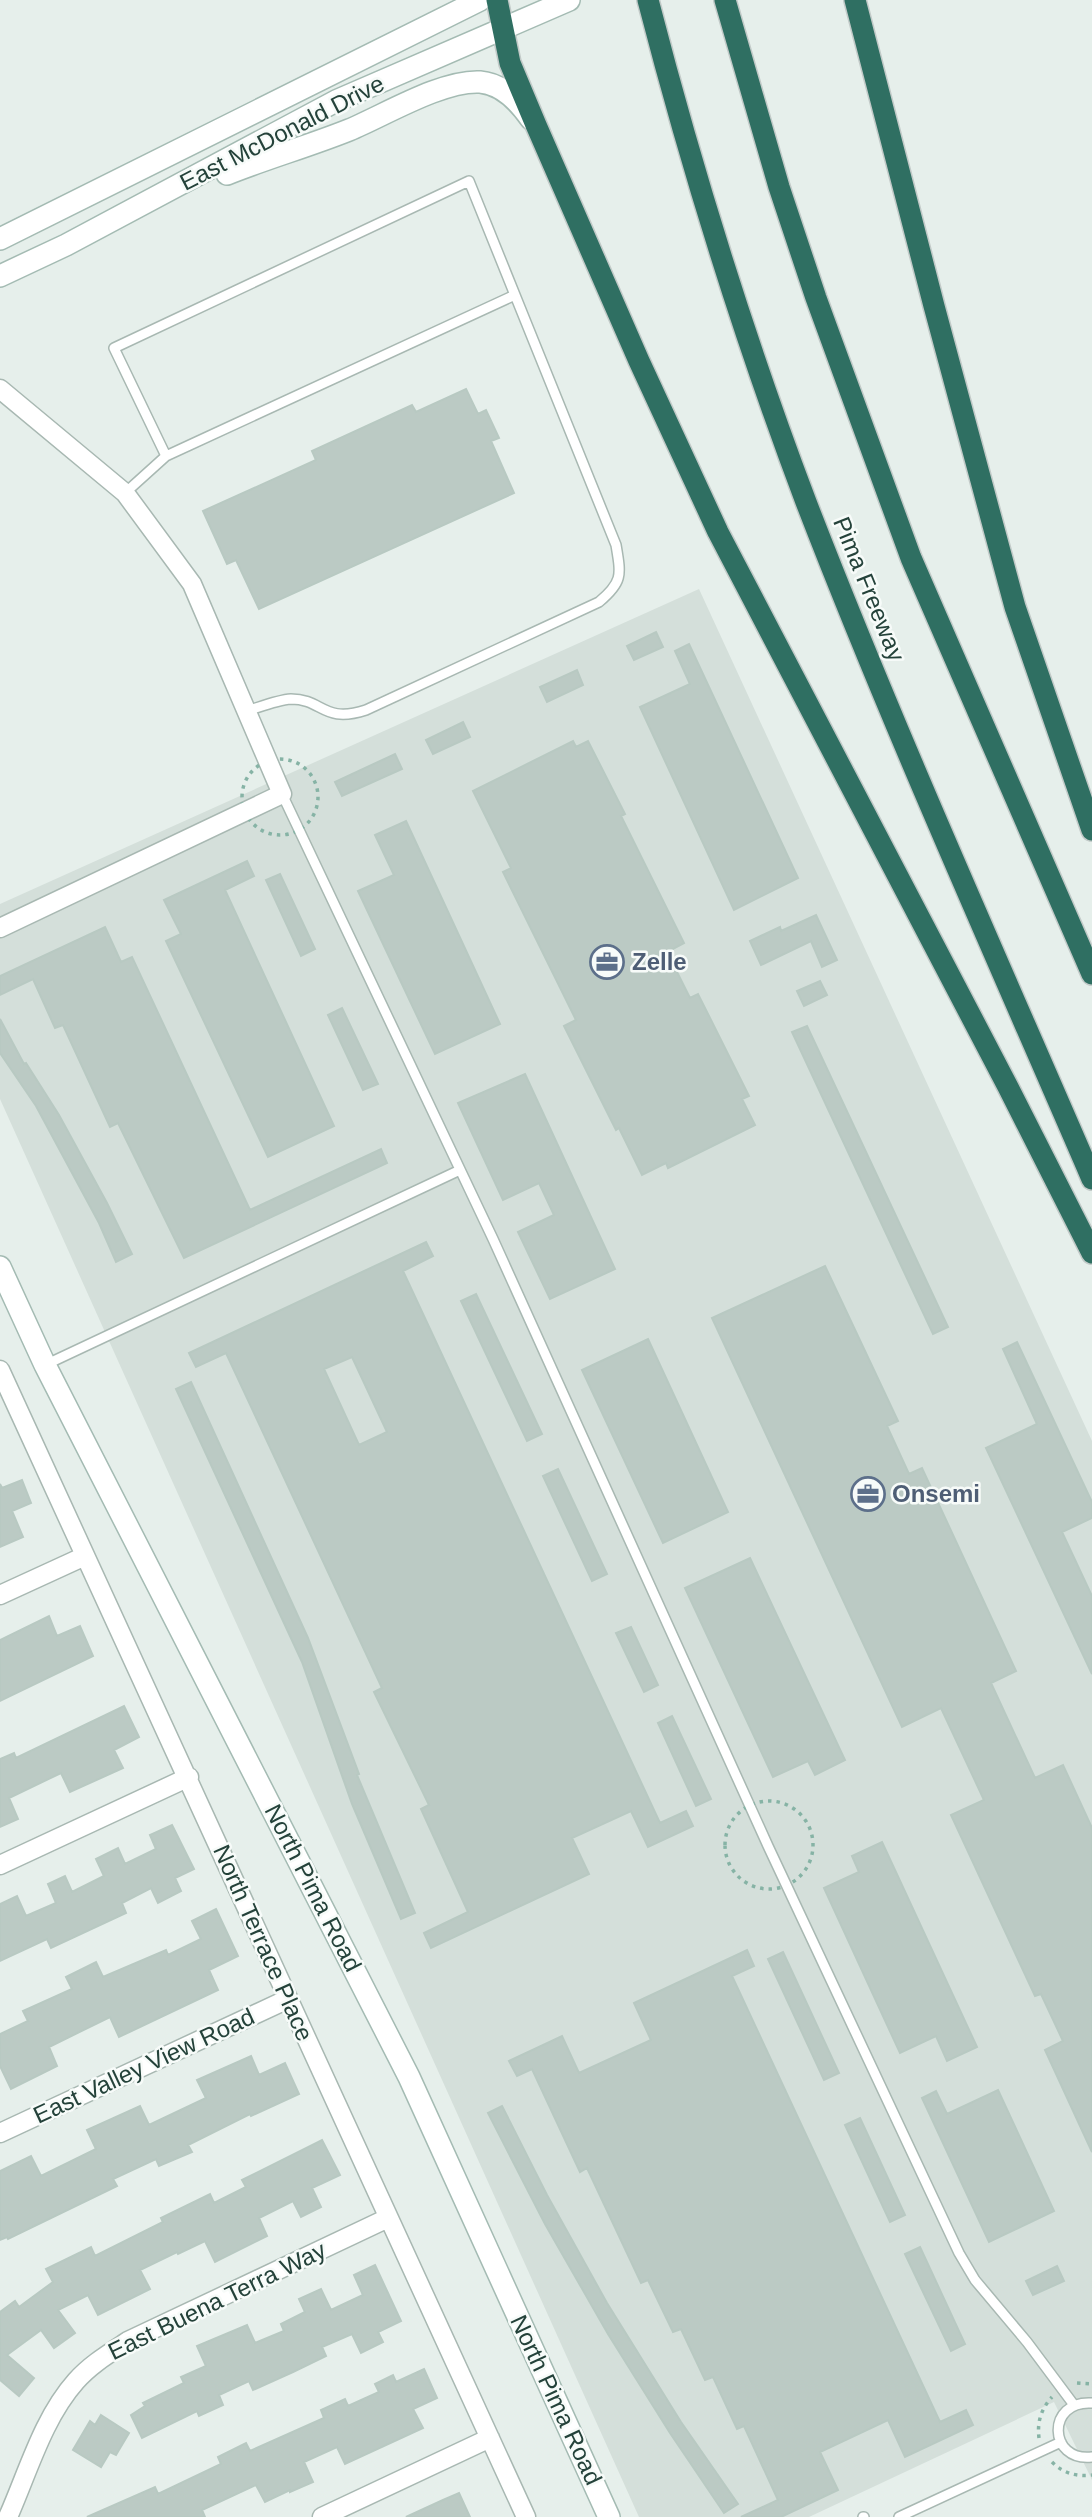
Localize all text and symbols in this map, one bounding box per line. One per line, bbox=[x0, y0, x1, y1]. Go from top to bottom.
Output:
street label: East McDonald Drive bbox=[175, 69, 388, 196]
street label: Pima Freeway bbox=[828, 513, 911, 665]
office icon: Zelle bbox=[588, 943, 626, 981]
place label: Zelle bbox=[632, 948, 687, 975]
office icon: Onsemi bbox=[849, 1475, 887, 1513]
place label: Onsemi bbox=[892, 1480, 980, 1507]
street label: North Pima Road bbox=[260, 1800, 367, 1976]
street label: North Terrace Place bbox=[208, 1841, 319, 2045]
street label: East Valley View Road bbox=[29, 2002, 259, 2129]
street label: East Buena Terra Way bbox=[104, 2236, 330, 2365]
street label: North Pima Road bbox=[505, 2311, 608, 2489]

